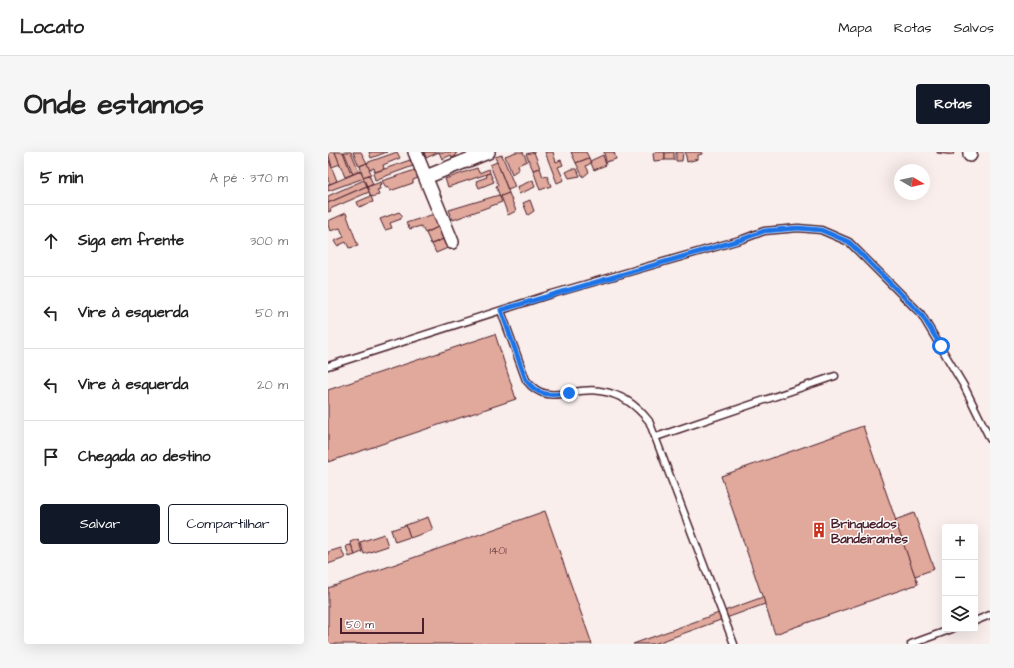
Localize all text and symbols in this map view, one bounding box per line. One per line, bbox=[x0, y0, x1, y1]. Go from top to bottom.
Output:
text: Locato bbox=[20, 14, 84, 41]
text: Mapa bbox=[838, 18, 872, 38]
text: Rotas bbox=[894, 18, 932, 38]
text: Salvos bbox=[954, 18, 994, 38]
button: Rotas bbox=[916, 84, 990, 124]
text: Onde estamos bbox=[24, 85, 204, 124]
north arrow bbox=[894, 164, 930, 200]
text: 5 min bbox=[40, 166, 83, 190]
text: A pé · 370 m bbox=[210, 169, 288, 187]
icon: ahead bbox=[40, 230, 62, 252]
text: Siga em frente bbox=[78, 230, 184, 251]
text: 300 m bbox=[250, 232, 288, 250]
icon: left bbox=[40, 302, 62, 324]
text: Vire à esquerda bbox=[78, 302, 188, 323]
text: 50 m bbox=[255, 304, 288, 322]
route start bbox=[932, 337, 950, 355]
icon: left bbox=[40, 374, 62, 396]
text: Vire à esquerda bbox=[78, 374, 188, 395]
text: 20 m bbox=[257, 376, 288, 394]
route end bbox=[560, 384, 578, 402]
icon: arrive bbox=[40, 446, 62, 468]
text: Chegada ao destino bbox=[78, 446, 211, 467]
button: Salvar bbox=[40, 504, 160, 544]
button: Compartilhar bbox=[168, 504, 288, 544]
place label: Brinquedos Bandeirantes bbox=[831, 515, 909, 548]
building icon: Brinquedos Bandeirantes bbox=[810, 521, 828, 539]
map controls bbox=[942, 524, 978, 632]
button: + bbox=[942, 524, 978, 560]
house number: 1401 bbox=[489, 543, 507, 558]
button: − bbox=[942, 560, 978, 596]
button: layers bbox=[942, 596, 978, 632]
scale bar bbox=[340, 616, 424, 635]
text: 50 m bbox=[346, 617, 374, 632]

